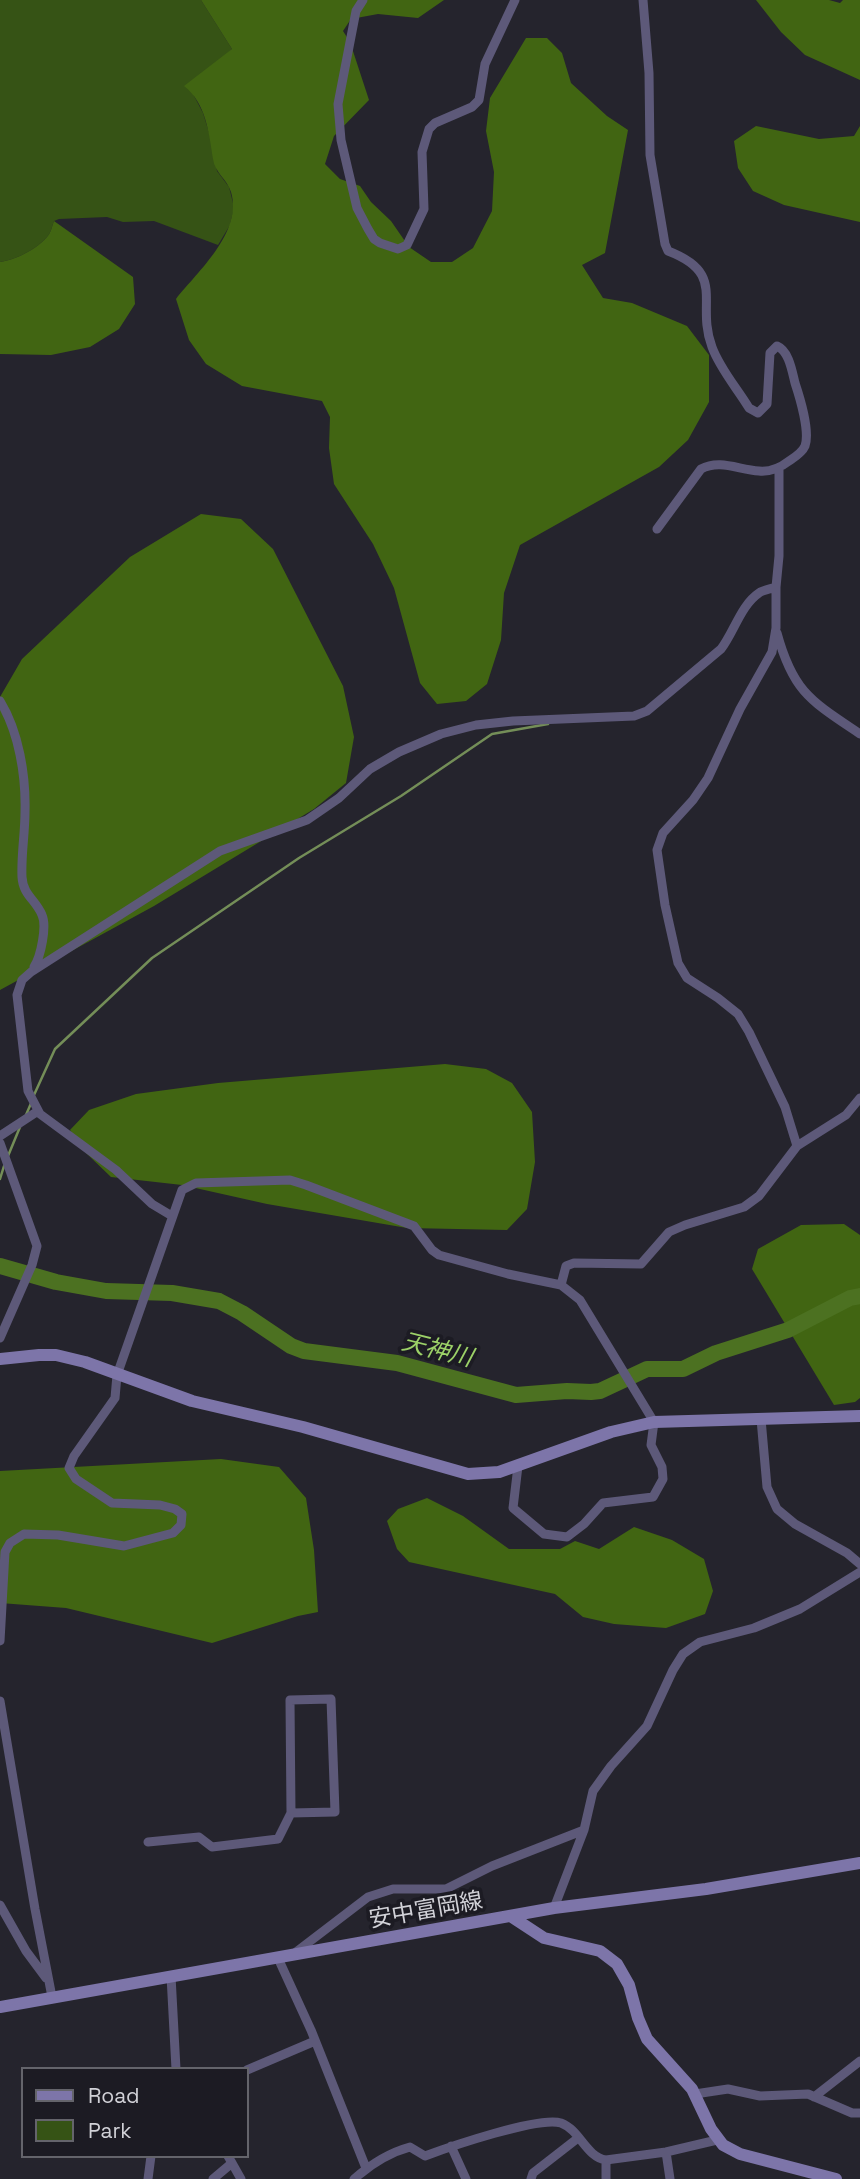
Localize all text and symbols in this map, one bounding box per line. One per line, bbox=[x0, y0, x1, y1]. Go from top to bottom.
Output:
water label: 天神川 bbox=[399, 1328, 475, 1374]
street label: 安中富岡線 bbox=[367, 1887, 485, 1935]
legend bbox=[21, 2067, 248, 2158]
text: Road bbox=[88, 2082, 140, 2109]
text: Park bbox=[88, 2117, 132, 2144]

